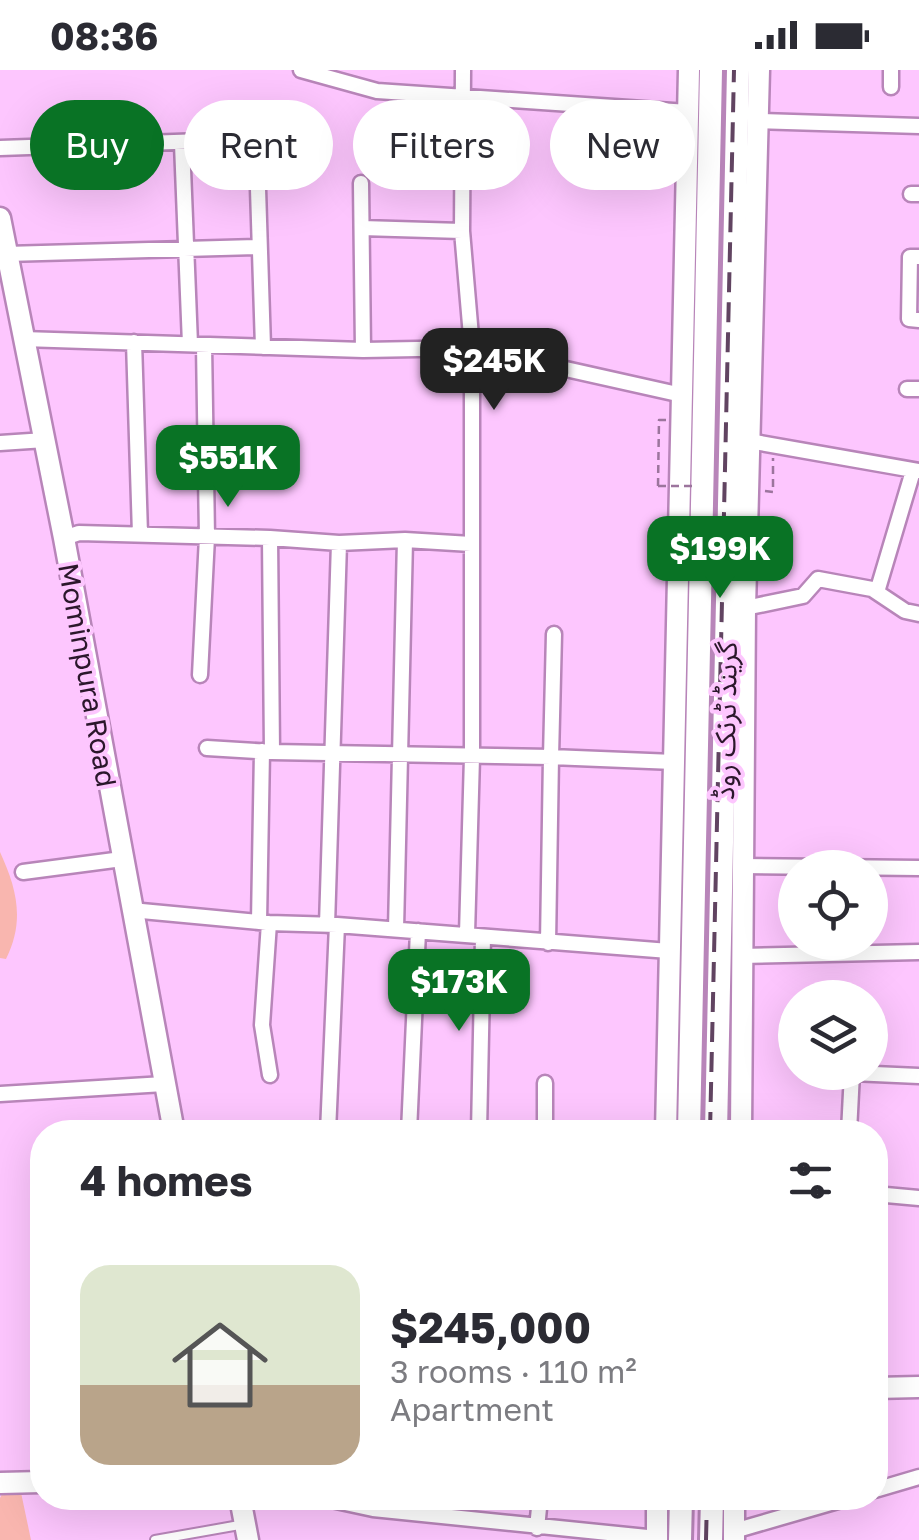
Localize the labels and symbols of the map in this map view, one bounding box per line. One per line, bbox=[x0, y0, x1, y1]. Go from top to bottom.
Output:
pin: $245K bbox=[424, 328, 564, 413]
pin: $551K bbox=[158, 425, 298, 510]
pin: $199K bbox=[650, 516, 790, 601]
street label: Mominpura Road bbox=[52, 561, 124, 789]
street label: گرینڈ ٹرنک روڈ bbox=[707, 641, 744, 800]
pin: $173K bbox=[389, 949, 529, 1034]

